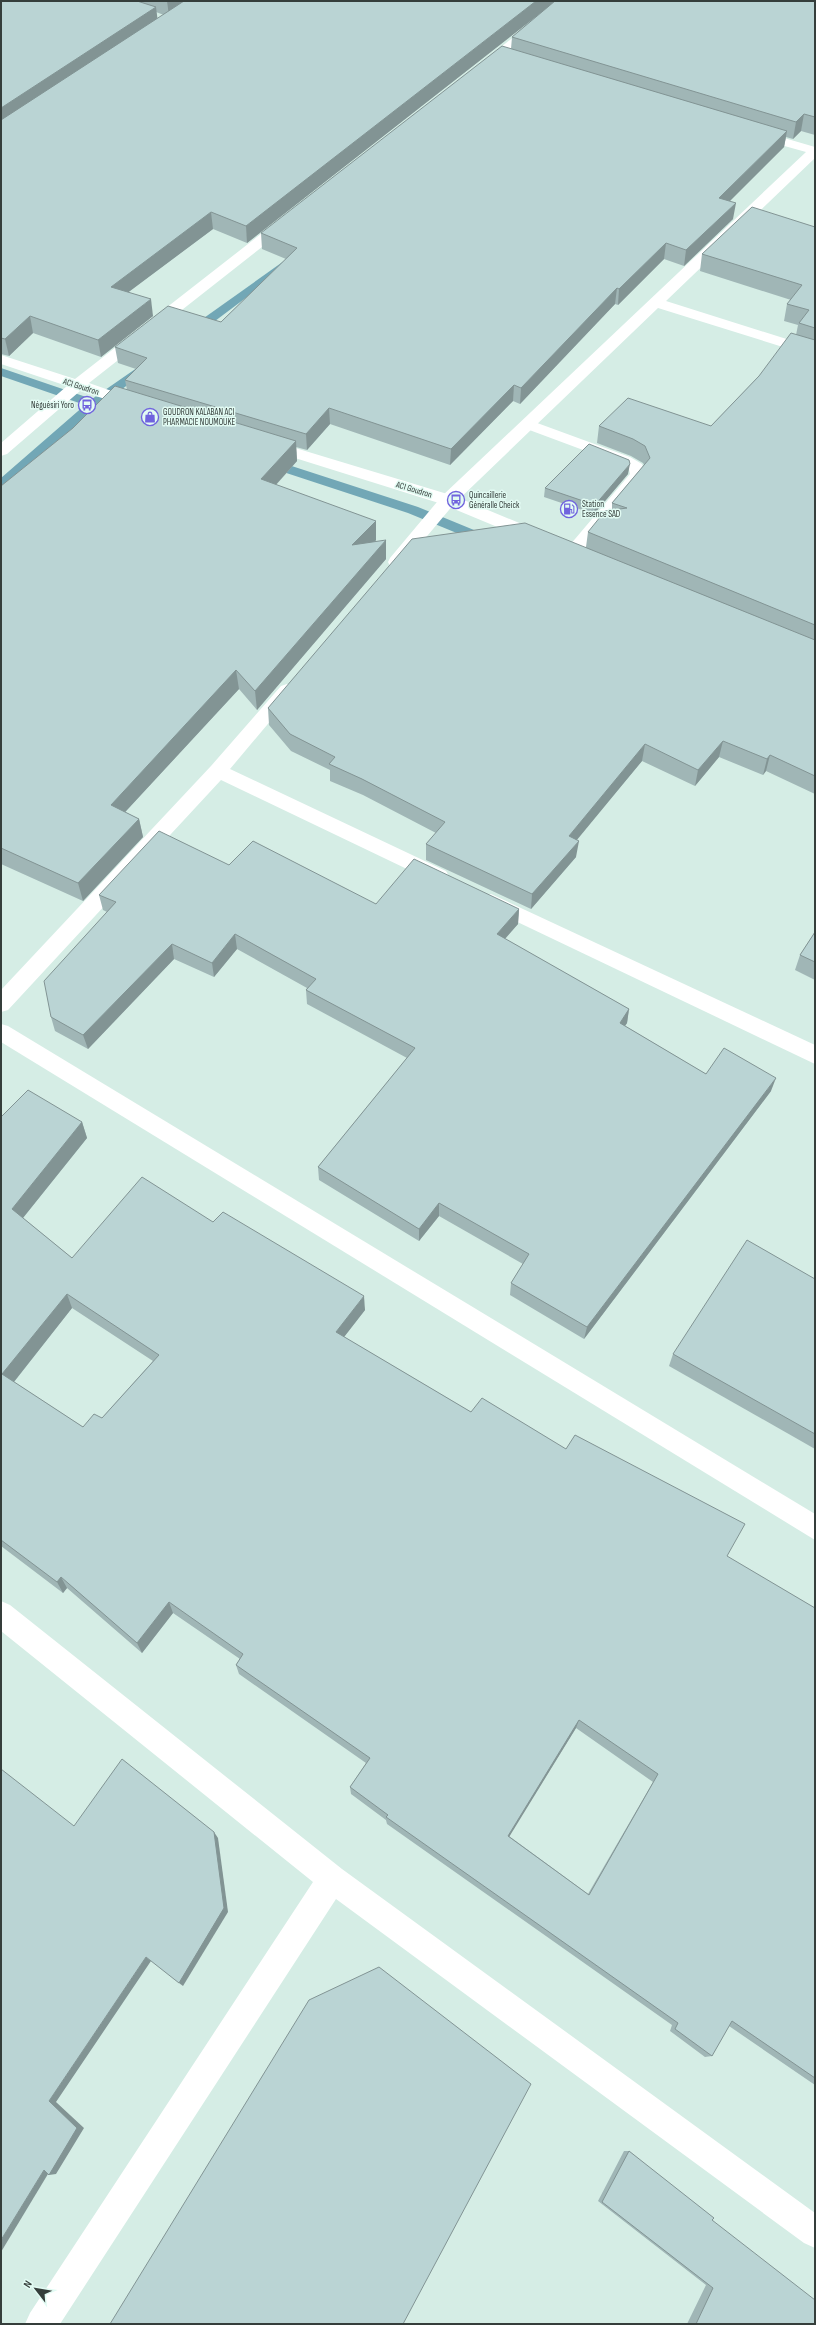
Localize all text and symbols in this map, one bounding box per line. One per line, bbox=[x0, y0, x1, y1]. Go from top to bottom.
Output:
street label: ACI Goudron bbox=[61, 376, 101, 398]
bus stop icon: Néguésiri Yoro bbox=[77, 395, 97, 415]
place label: Néguésiri Yoro bbox=[31, 400, 74, 411]
shop icon: GOUDRON KALABAN ACI PHARMACIE NOUMOUKE bbox=[140, 407, 160, 427]
place label: GOUDRON KALABAN ACI PHARMACIE NOUMOUKE bbox=[163, 407, 236, 428]
street label: ACI Goudron bbox=[394, 479, 434, 501]
bus stop icon: Quincaillerie Généralle Cheick bbox=[446, 490, 466, 510]
place label: Quincaillerie Généralle Cheick bbox=[469, 490, 520, 511]
fuel station icon: Station Essence SAD bbox=[559, 499, 579, 519]
place label: Station Essence SAD bbox=[582, 499, 620, 520]
north arrow bbox=[16, 2269, 56, 2309]
text: N bbox=[21, 2278, 35, 2290]

